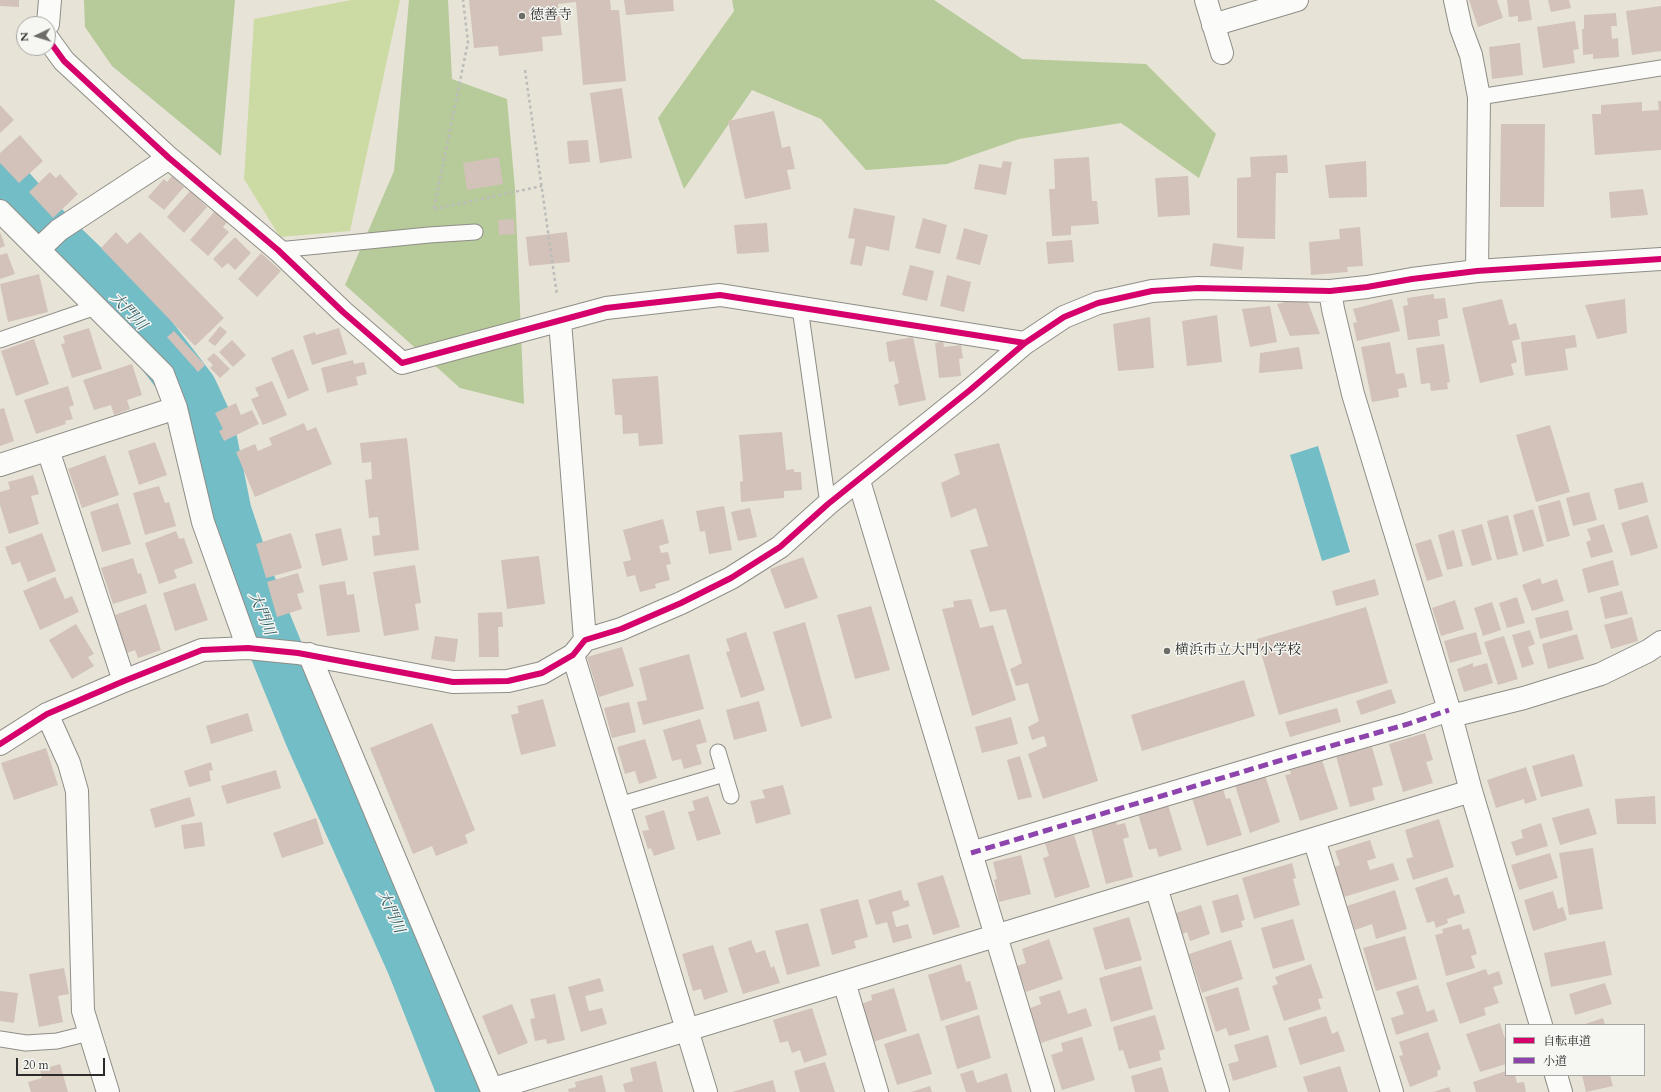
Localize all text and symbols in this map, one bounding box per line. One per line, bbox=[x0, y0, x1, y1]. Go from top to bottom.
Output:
place label: 徳善寺 bbox=[530, 8, 572, 24]
marker: 徳善寺 bbox=[517, 11, 527, 21]
north arrow bbox=[16, 16, 56, 56]
text: N bbox=[17, 32, 32, 42]
water label: 大門川 bbox=[106, 289, 150, 335]
water label: 大門川 bbox=[244, 590, 278, 638]
place label: 横浜市立大門小学校 bbox=[1175, 643, 1301, 659]
marker: 横浜市立大門小学校 bbox=[1162, 646, 1172, 656]
water label: 大門川 bbox=[373, 888, 407, 936]
legend bbox=[1505, 1024, 1645, 1076]
text: 自転車道 bbox=[1543, 1033, 1591, 1049]
scale bar bbox=[18, 1050, 107, 1076]
text: 小道 bbox=[1543, 1053, 1567, 1069]
text: 20 m bbox=[23, 1057, 49, 1073]

